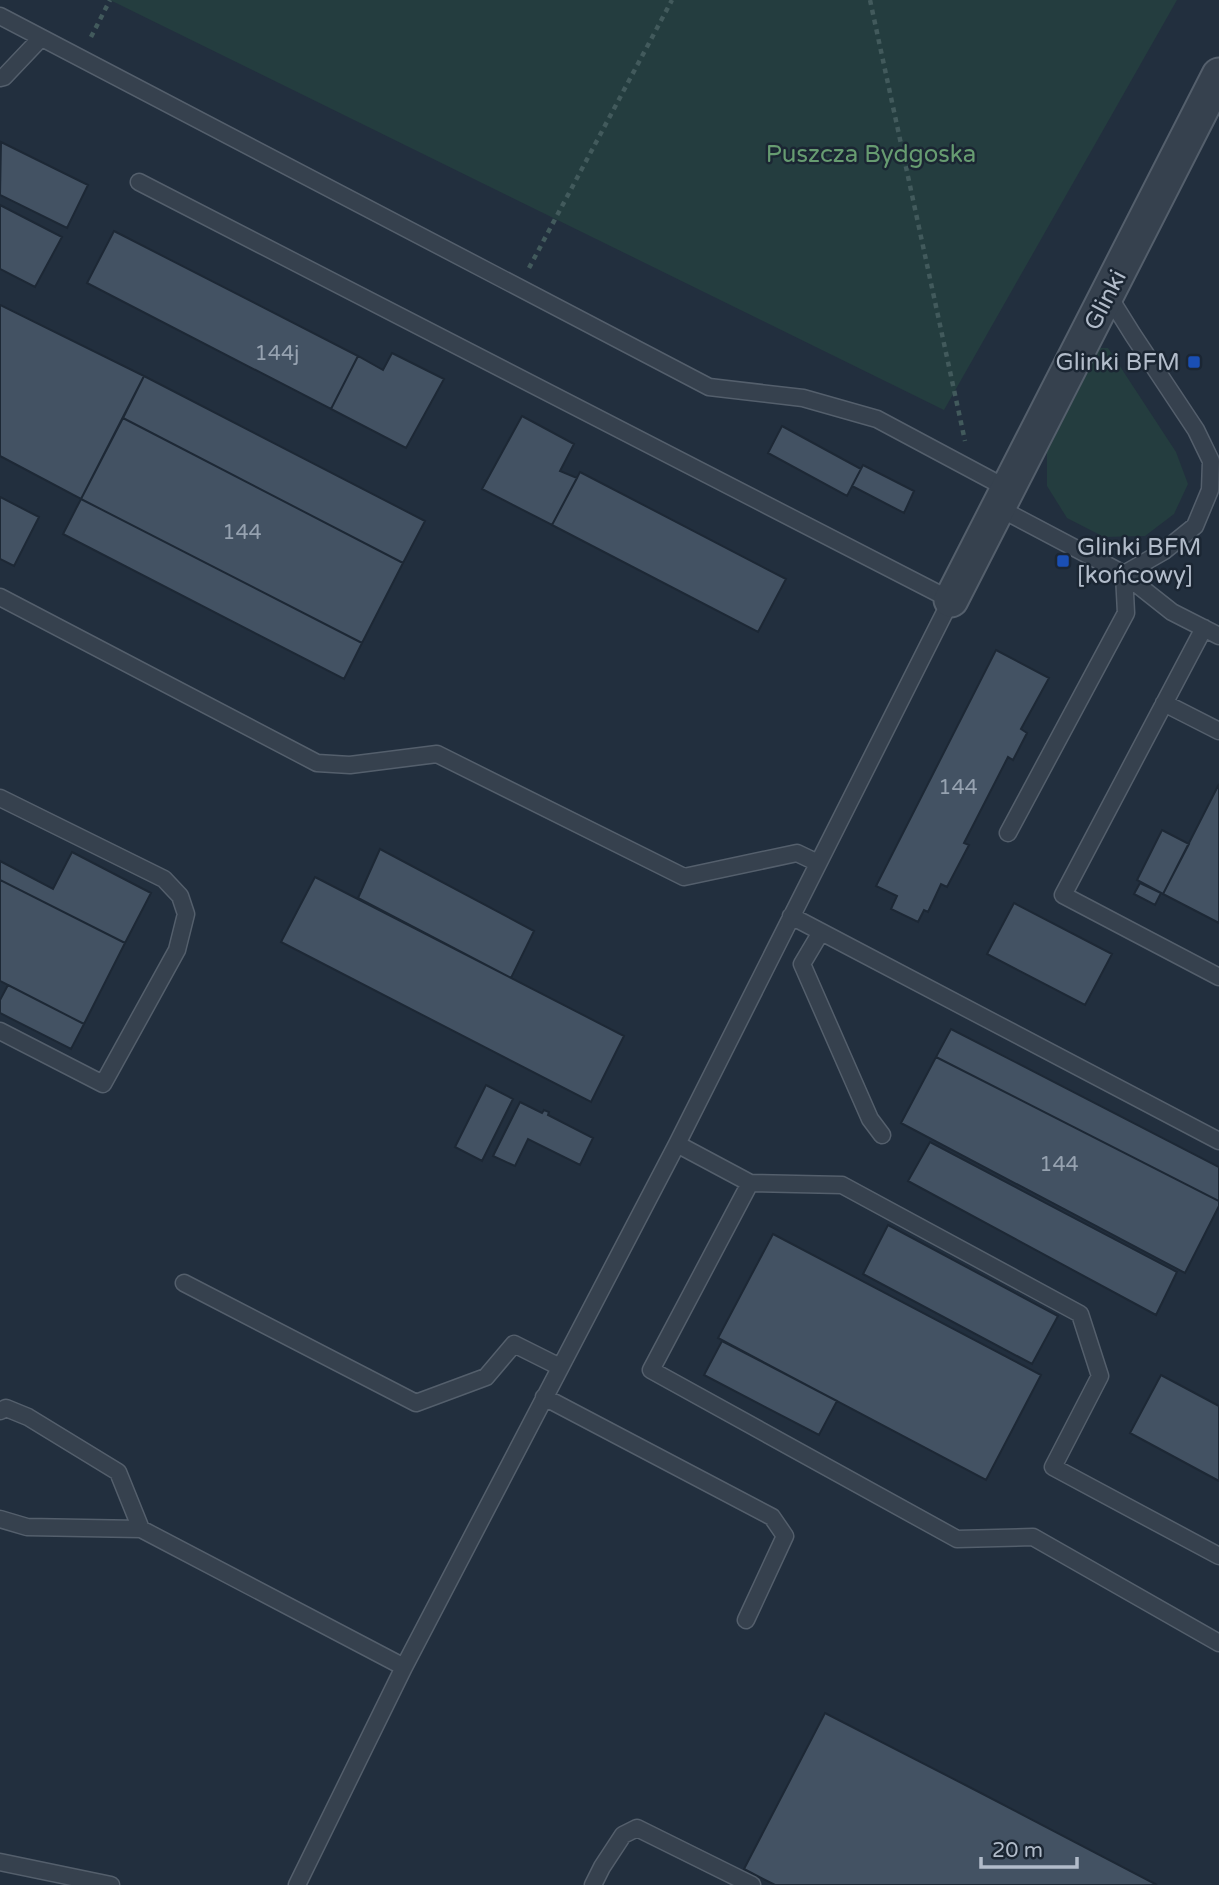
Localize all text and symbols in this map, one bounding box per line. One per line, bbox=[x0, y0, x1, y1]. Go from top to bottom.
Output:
park label: Puszcza Bydgoska bbox=[766, 140, 976, 169]
street label: Glinki bbox=[1078, 265, 1133, 335]
house number: 144j bbox=[255, 341, 299, 366]
place label: Glinki BFM bbox=[1056, 348, 1180, 377]
marker: Glinki BFM bbox=[1186, 354, 1202, 370]
house number: 144 bbox=[222, 520, 262, 545]
place label: Glinki BFM [końcowy] bbox=[1077, 533, 1201, 590]
marker: Glinki BFM [końcowy] bbox=[1055, 553, 1071, 569]
house number: 144 bbox=[938, 775, 978, 800]
house number: 144 bbox=[1039, 1152, 1079, 1177]
scale bar bbox=[981, 1826, 1077, 1870]
text: 20 m bbox=[992, 1838, 1043, 1863]

